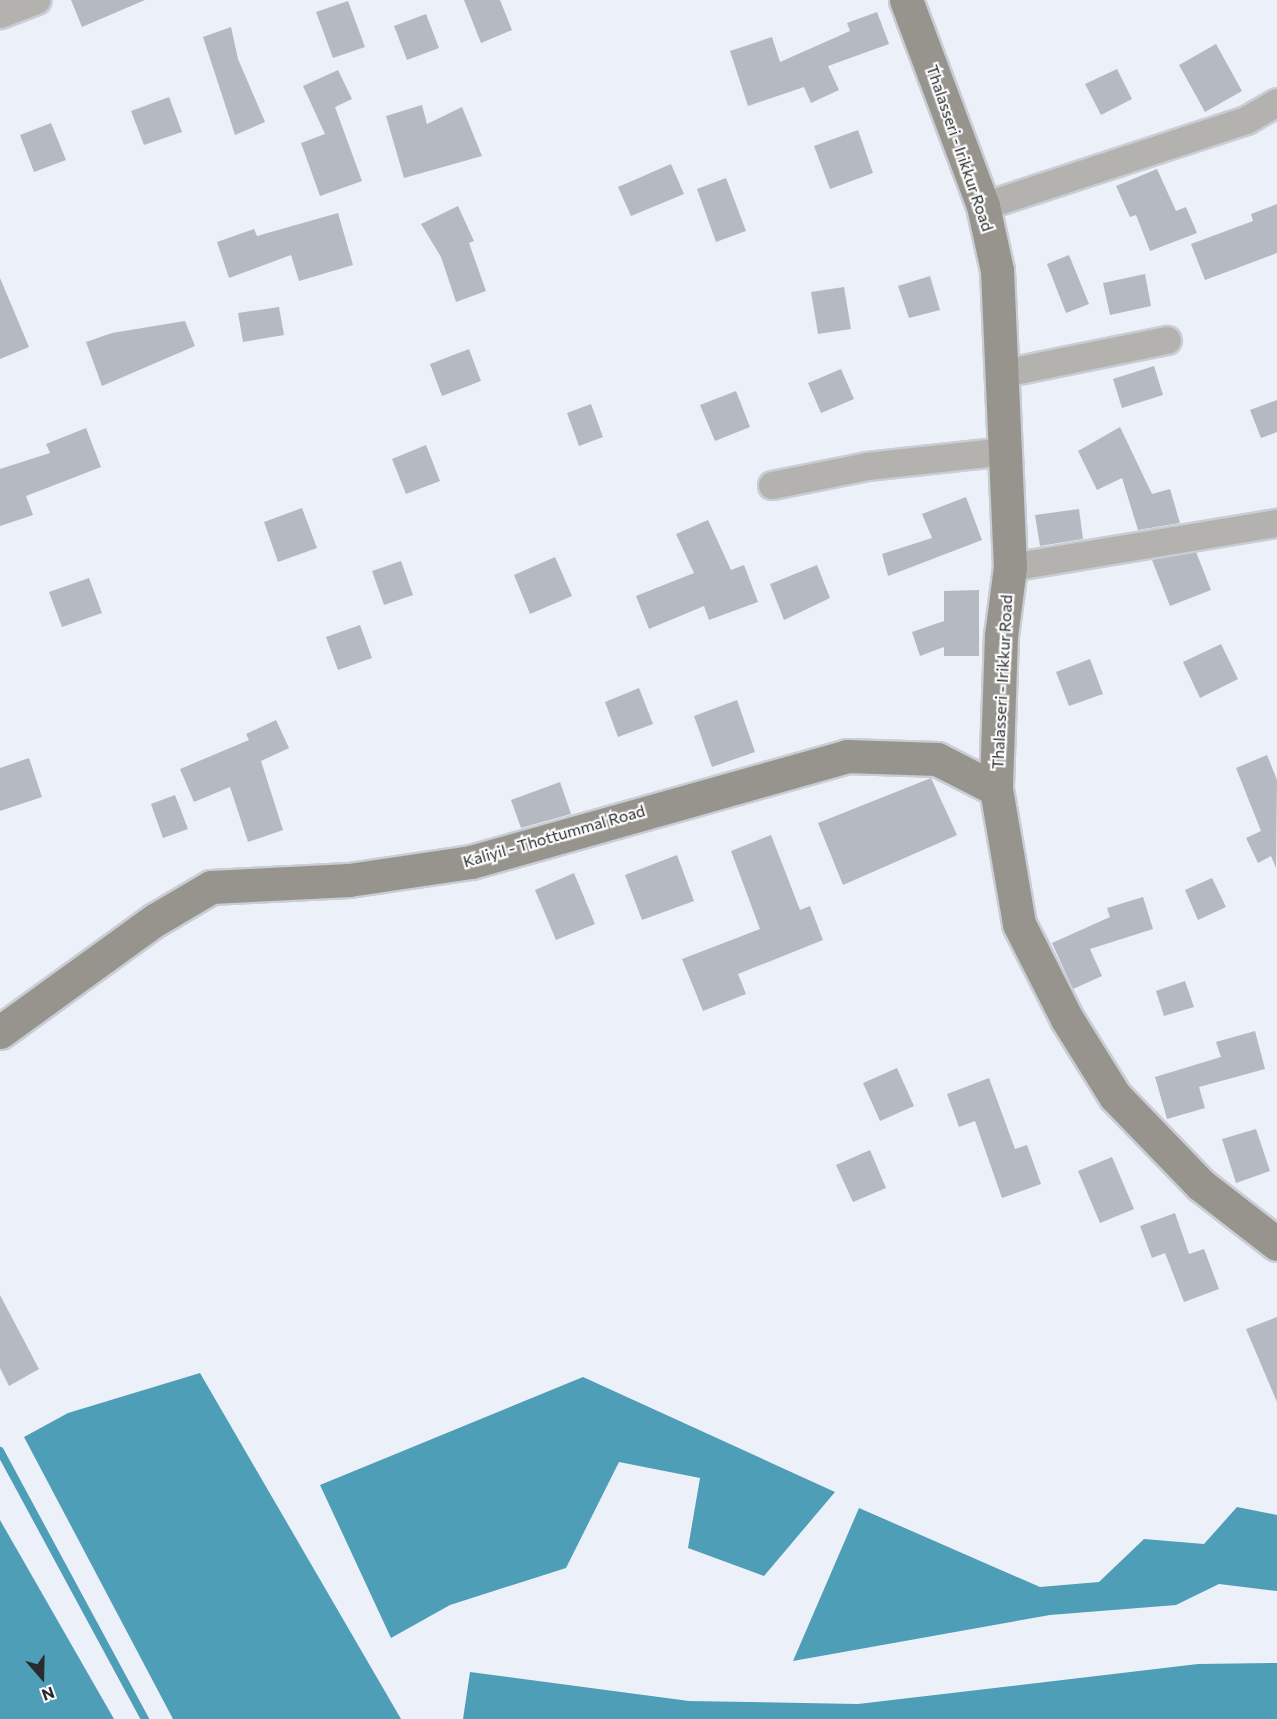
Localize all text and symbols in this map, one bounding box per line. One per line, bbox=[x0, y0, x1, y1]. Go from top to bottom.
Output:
street label: Thalasseri - Irikkur Road bbox=[922, 62, 998, 234]
street label: Thalasseri - Irikkur Road bbox=[988, 594, 1016, 770]
street label: Kaliyil - Thottummal Road bbox=[461, 801, 647, 871]
north arrow bbox=[12, 1647, 72, 1707]
text: N bbox=[39, 1683, 57, 1705]

